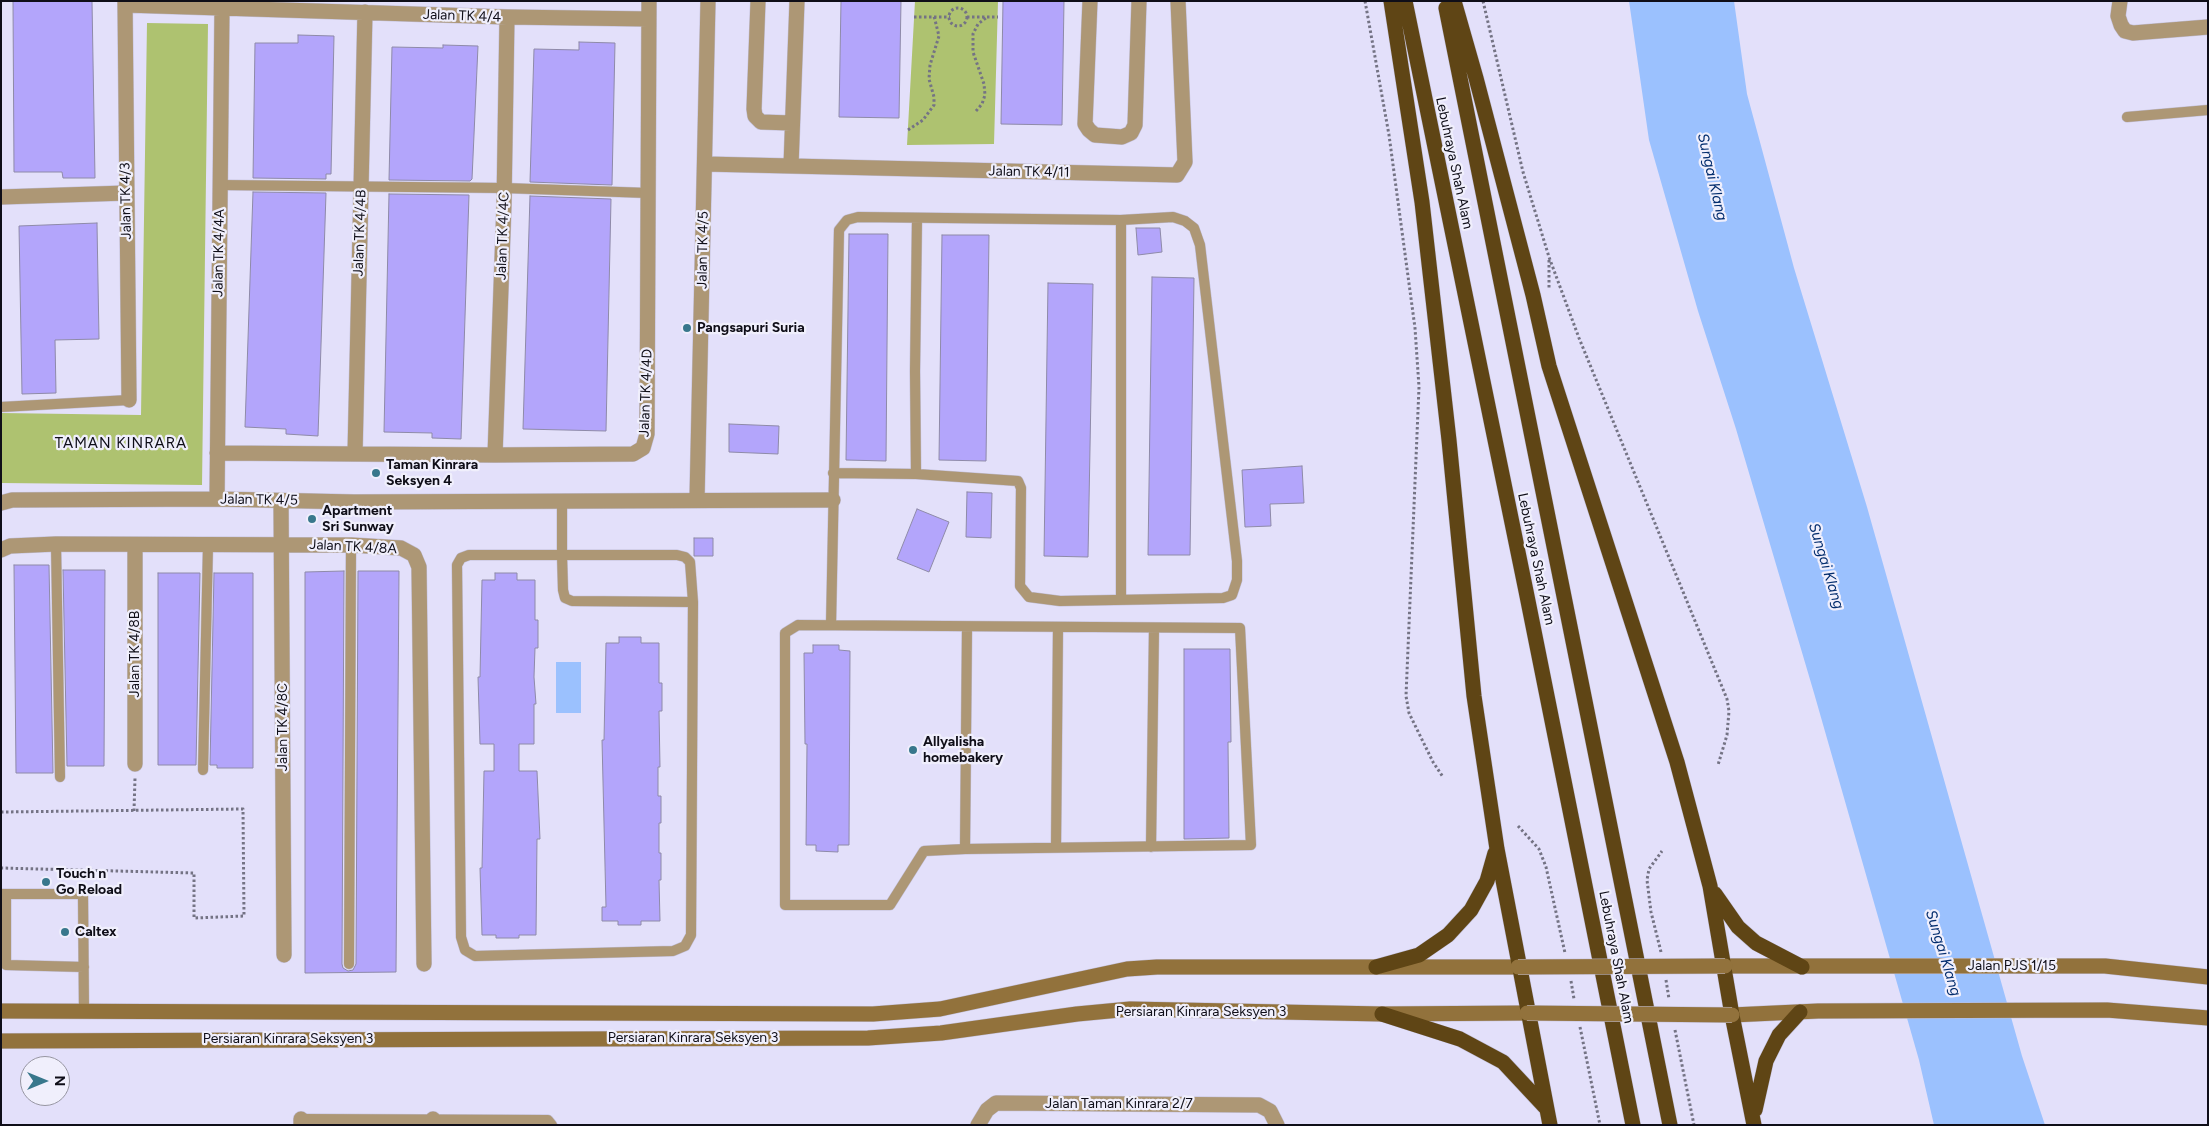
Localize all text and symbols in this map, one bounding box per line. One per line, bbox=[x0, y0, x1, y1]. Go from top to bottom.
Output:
street label: Jalan TK 4/4 bbox=[423, 6, 501, 26]
street label: Lebuhraya Shah Alam bbox=[1432, 95, 1476, 231]
water label: Sungai Klang bbox=[1693, 132, 1731, 222]
street label: Jalan TK 4/3 bbox=[117, 162, 135, 240]
street label: Jalan TK 4/11 bbox=[988, 163, 1070, 181]
street label: Jalan TK 4/4B bbox=[350, 189, 370, 277]
street label: Jalan TK 4/4C bbox=[493, 191, 513, 281]
street label: Jalan TK 4/4A bbox=[210, 209, 228, 297]
street label: Jalan TK 4/5 bbox=[694, 211, 712, 289]
place label: Pangsapuri Suria bbox=[697, 320, 805, 336]
marker: Pangsapuri Suria bbox=[681, 322, 693, 334]
street label: Jalan TK 4/4D bbox=[636, 349, 656, 437]
district label: TAMAN KINRARA bbox=[53, 435, 189, 453]
place label: Taman Kinrara Seksyen 4 bbox=[386, 457, 478, 490]
marker: Taman Kinrara Seksyen 4 bbox=[370, 467, 382, 479]
street label: Jalan TK 4/5 bbox=[220, 491, 298, 509]
street label: Lebuhraya Shah Alam bbox=[1514, 491, 1558, 627]
place label: Apartment Sri Sunway bbox=[322, 503, 394, 536]
marker: Apartment Sri Sunway bbox=[306, 513, 318, 525]
water label: Sungai Klang bbox=[1804, 521, 1848, 611]
street label: Jalan TK 4/8A bbox=[309, 536, 397, 558]
street label: Jalan TK 4/8B bbox=[127, 611, 143, 697]
street label: Jalan TK 4/8C bbox=[275, 683, 291, 771]
place label: Allyalisha homebakery bbox=[923, 734, 1003, 766]
marker: Allyalisha homebakery bbox=[907, 744, 919, 756]
place label: Touch n Go Reload bbox=[56, 866, 122, 899]
marker: Touch n Go Reload bbox=[40, 876, 52, 888]
street label: Lebuhraya Shah Alam bbox=[1595, 889, 1637, 1025]
water label: Sungai Klang bbox=[1921, 908, 1965, 998]
place label: Caltex bbox=[75, 924, 117, 940]
marker: Caltex bbox=[59, 926, 71, 938]
street label: Jalan PJS 1/15 bbox=[1968, 958, 2056, 974]
street label: Persiaran Kinrara Seksyen 3 bbox=[1116, 1004, 1286, 1020]
street label: Persiaran Kinrara Seksyen 3 bbox=[608, 1030, 778, 1046]
street label: Persiaran Kinrara Seksyen 3 bbox=[203, 1031, 373, 1047]
north arrow bbox=[20, 1056, 70, 1106]
text: N bbox=[51, 1076, 68, 1086]
street label: Jalan Taman Kinrara 2/7 bbox=[1045, 1096, 1193, 1112]

